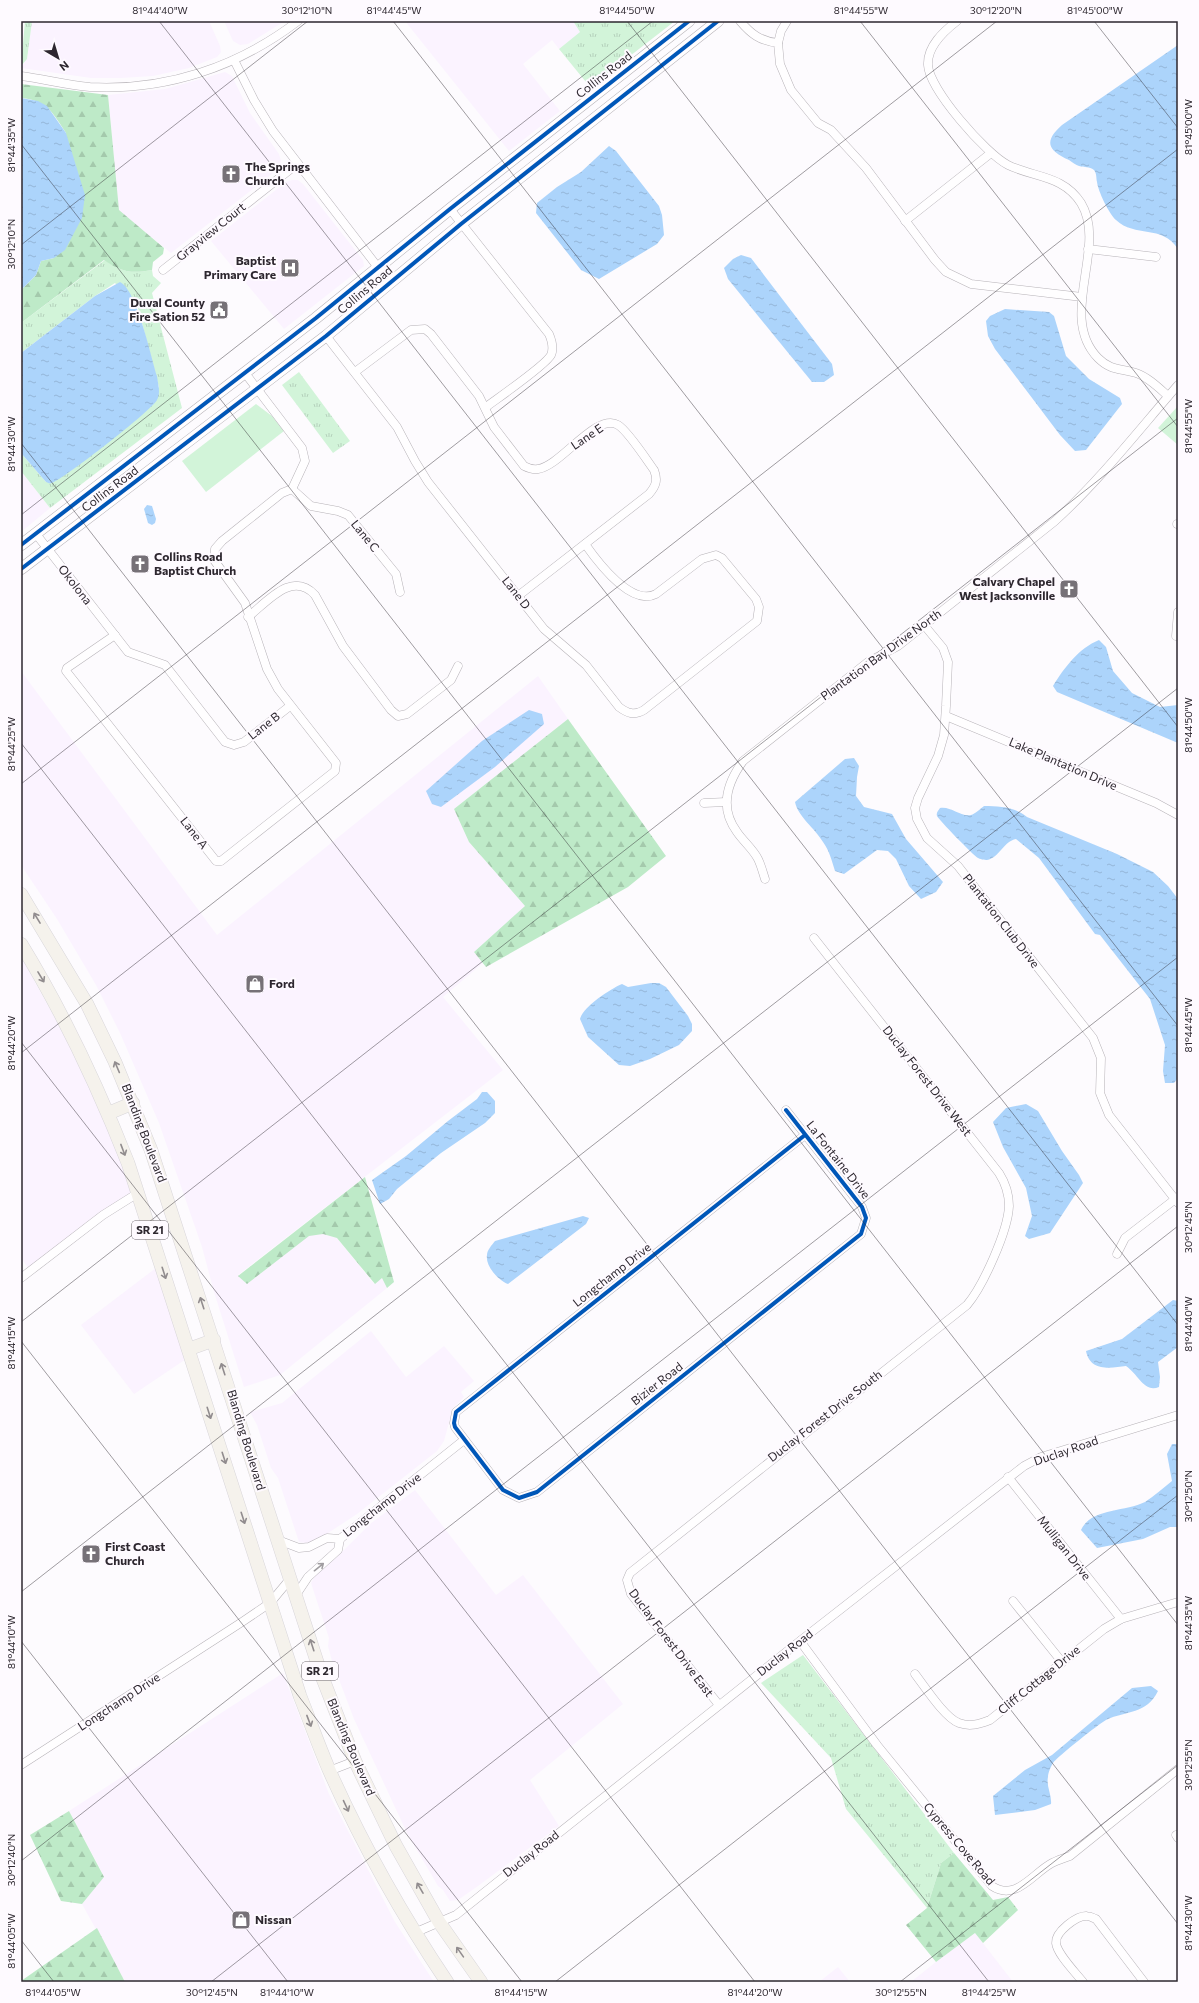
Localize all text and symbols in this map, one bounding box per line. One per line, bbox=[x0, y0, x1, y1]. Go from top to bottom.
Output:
text: 81°44'40"W bbox=[132, 4, 188, 16]
text: 30°12'10"N bbox=[282, 4, 332, 16]
text: 81°44'45"W bbox=[367, 4, 421, 16]
text: 81°44'50"W bbox=[599, 4, 655, 16]
text: 81°44'55"W bbox=[834, 4, 888, 16]
text: 30°12'20"N bbox=[970, 4, 1022, 16]
text: 81°45'00"W bbox=[1067, 4, 1123, 16]
north arrow bbox=[38, 38, 78, 78]
street label: Collins Road bbox=[573, 48, 634, 100]
text: N bbox=[57, 59, 72, 74]
text: 81°45'00"W bbox=[1182, 99, 1194, 155]
text: 81°44'35"W bbox=[5, 118, 17, 172]
place label: The Springs Church bbox=[245, 159, 310, 187]
church icon: The Springs Church bbox=[220, 163, 242, 185]
street label: Grayview Court bbox=[173, 199, 248, 263]
text: 30°12'10"N bbox=[5, 219, 17, 269]
place label: Baptist Primary Care bbox=[204, 253, 276, 281]
hospital icon: Baptist Primary Care bbox=[279, 257, 301, 279]
street label: Collins Road bbox=[334, 262, 395, 316]
place label: Duval County Fire Sation 52 bbox=[129, 295, 205, 323]
public building icon: Duval County Fire Sation 52 bbox=[208, 299, 230, 321]
text: 81°44'55"W bbox=[1182, 399, 1194, 453]
text: 81°44'30"W bbox=[5, 416, 17, 472]
street label: Lane E bbox=[568, 420, 605, 452]
street label: Collins Road bbox=[78, 462, 141, 514]
street label: Lane C bbox=[349, 517, 383, 554]
place label: Collins Road Baptist Church bbox=[154, 549, 236, 577]
church icon: Collins Road Baptist Church bbox=[129, 553, 151, 575]
street label: Okolona bbox=[56, 562, 96, 607]
street label: Lane D bbox=[500, 573, 534, 612]
place label: Calvary Chapel West Jacksonville bbox=[959, 574, 1055, 603]
church icon: Calvary Chapel West Jacksonville bbox=[1058, 578, 1080, 600]
street label: Plantation Bay Drive North bbox=[817, 606, 943, 703]
text: 81°44'50"W bbox=[1182, 697, 1194, 753]
street label: Lane B bbox=[245, 708, 282, 742]
text: 81°44'25"W bbox=[5, 717, 17, 771]
street label: Lake Plantation Drive bbox=[1007, 734, 1120, 792]
street label: Lane A bbox=[178, 814, 212, 851]
street label: Plantation Club Drive bbox=[961, 871, 1043, 970]
one-way arrow bbox=[32, 912, 40, 924]
one-way arrow bbox=[37, 971, 45, 982]
shop icon: Ford bbox=[244, 973, 266, 995]
place label: Ford bbox=[269, 976, 295, 990]
text: 81°44'45"W bbox=[1182, 998, 1194, 1052]
text: 81°44'20"W bbox=[5, 1015, 17, 1071]
street label: Duclay Forest Drive West bbox=[880, 1023, 975, 1138]
one-way arrow bbox=[113, 1061, 121, 1073]
street label: Blanding Boulevard bbox=[120, 1081, 170, 1184]
street label: La Fontaine Drive bbox=[804, 1118, 874, 1201]
one-way arrow bbox=[119, 1143, 127, 1155]
text: 30°12'45"N bbox=[1182, 1201, 1194, 1253]
road number: SR 21 bbox=[132, 1221, 168, 1239]
street label: Longchamp Drive bbox=[570, 1239, 653, 1309]
one-way arrow bbox=[161, 1266, 168, 1279]
text: 81°44'40"W bbox=[1182, 1296, 1194, 1352]
one-way arrow bbox=[198, 1297, 205, 1310]
text: 81°44'15"W bbox=[5, 1316, 17, 1370]
street label: Bizier Road bbox=[628, 1359, 685, 1408]
one-way arrow bbox=[219, 1362, 226, 1375]
street label: Duclay Forest Drive South bbox=[765, 1366, 884, 1464]
street label: Blanding Boulevard bbox=[225, 1388, 269, 1492]
one-way arrow bbox=[206, 1406, 213, 1419]
street label: Duclay Road bbox=[1032, 1432, 1100, 1468]
one-way arrow bbox=[220, 1452, 228, 1464]
street label: Longchamp Drive bbox=[340, 1469, 423, 1539]
text: 30°12'50"N bbox=[1182, 1470, 1194, 1522]
one-way arrow bbox=[240, 1511, 247, 1524]
street label: Mulligan Drive bbox=[1035, 1512, 1094, 1583]
place label: First Coast Church bbox=[105, 1539, 165, 1567]
church icon: First Coast Church bbox=[80, 1543, 102, 1565]
one-way arrow bbox=[313, 1562, 324, 1571]
street label: Duclay Forest Drive East bbox=[627, 1586, 717, 1699]
text: 81°44'35"W bbox=[1182, 1596, 1194, 1650]
text: 81°44'10"W bbox=[5, 1615, 17, 1669]
street label: Duclay Road bbox=[754, 1626, 815, 1678]
one-way arrow bbox=[307, 1640, 315, 1652]
street label: Cliff Cottage Drive bbox=[995, 1642, 1082, 1717]
road number: SR 21 bbox=[302, 1662, 338, 1680]
street label: Longchamp Drive bbox=[75, 1669, 162, 1733]
street label: Blanding Boulevard bbox=[325, 1696, 379, 1797]
one-way arrow bbox=[306, 1714, 314, 1726]
text: 30°12'55"N bbox=[1182, 1739, 1194, 1791]
street label: Cypress Cove Road bbox=[921, 1799, 998, 1887]
one-way arrow bbox=[343, 1800, 350, 1812]
street label: Duclay Road bbox=[500, 1827, 561, 1879]
text: 30°12'40"N bbox=[5, 1834, 17, 1886]
one-way arrow bbox=[415, 1882, 423, 1894]
text: 81°44'30"W bbox=[1182, 1895, 1194, 1951]
shop icon: Nissan bbox=[230, 1909, 252, 1931]
place label: Nissan bbox=[255, 1912, 292, 1926]
text: 81°44'05"W bbox=[5, 1913, 17, 1969]
one-way arrow bbox=[456, 1947, 464, 1958]
text: 81°44'05"W bbox=[25, 1986, 81, 1998]
text: 30°12'45"N bbox=[186, 1986, 238, 1998]
text: 81°44'10"W bbox=[260, 1986, 314, 1998]
text: 81°44'15"W bbox=[494, 1986, 548, 1998]
text: 81°44'20"W bbox=[727, 1986, 783, 1998]
text: 30°12'55"N bbox=[875, 1986, 927, 1998]
text: 81°44'25"W bbox=[962, 1986, 1016, 1998]

